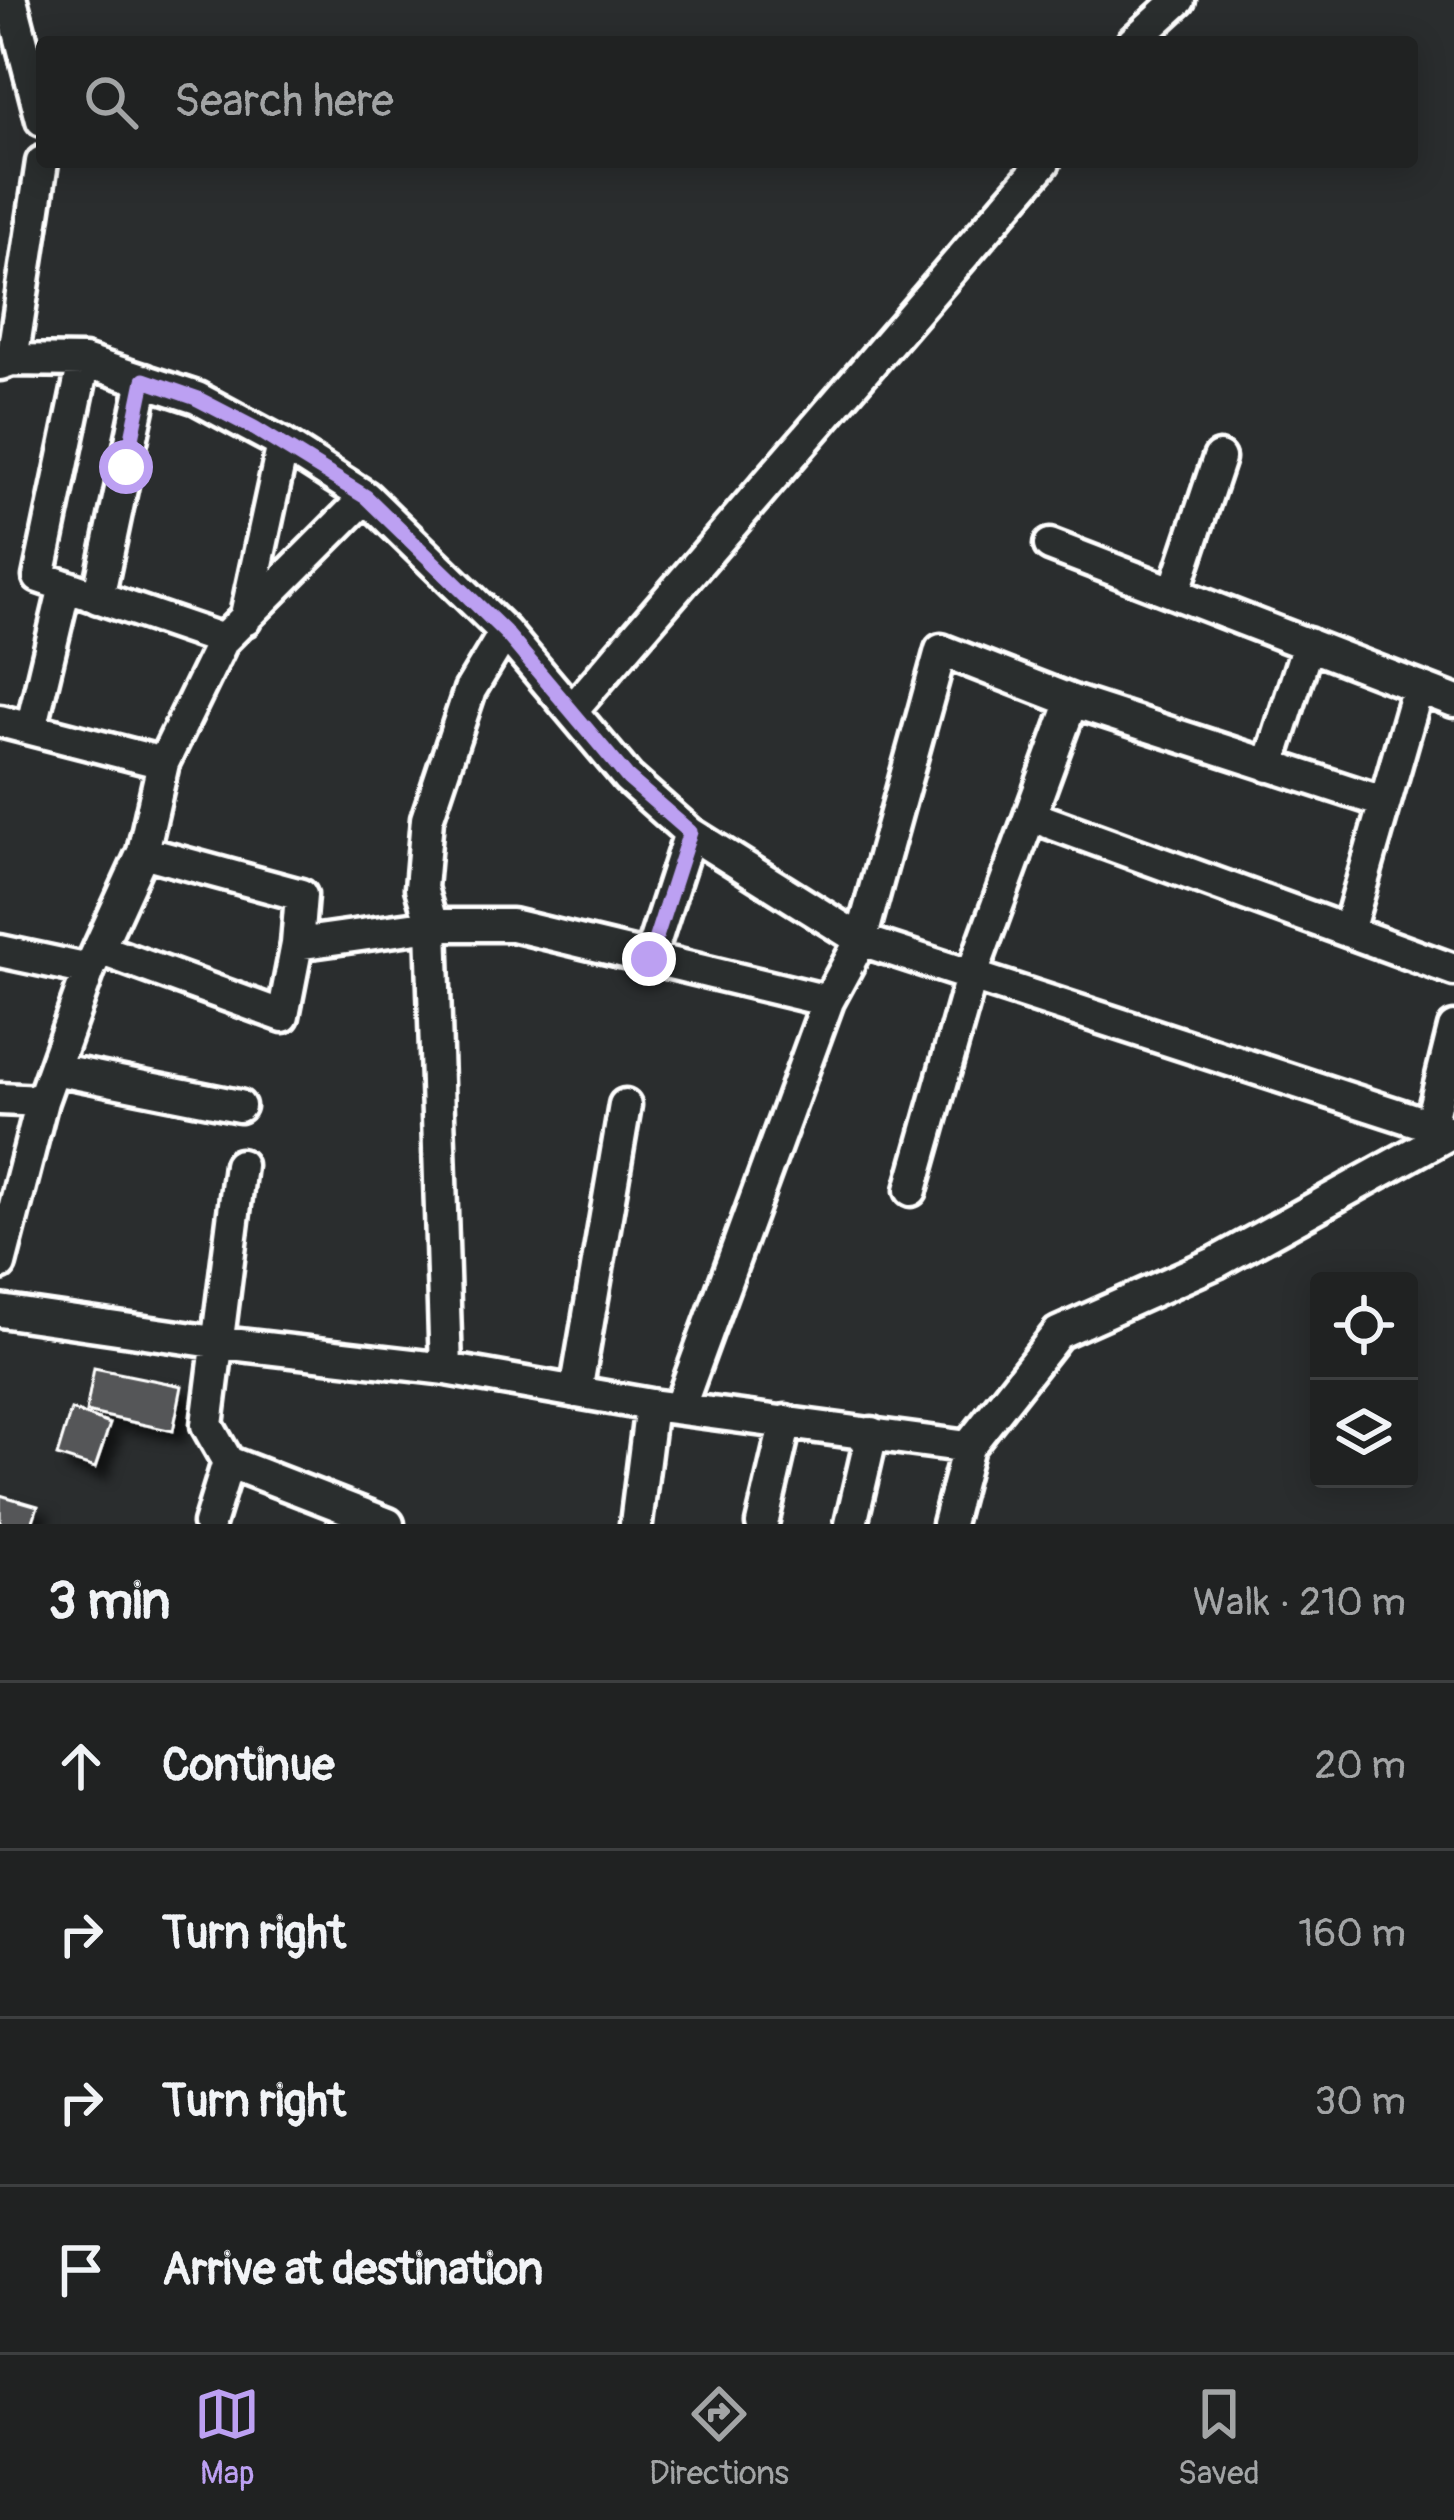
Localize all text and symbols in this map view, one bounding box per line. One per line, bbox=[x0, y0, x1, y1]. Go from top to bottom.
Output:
search box bbox=[36, 36, 1418, 168]
icon: search bbox=[78, 69, 144, 135]
text: Search here bbox=[174, 74, 394, 130]
route start bbox=[99, 440, 153, 494]
route end bbox=[622, 932, 676, 986]
map controls bbox=[1310, 1272, 1418, 1488]
button: locate bbox=[1310, 1272, 1418, 1380]
button: layers bbox=[1310, 1380, 1418, 1488]
text: 3 min bbox=[48, 1570, 170, 1634]
text: Walk · 210 m bbox=[1193, 1578, 1406, 1627]
icon: ahead bbox=[48, 1733, 114, 1799]
text: Continue bbox=[162, 1738, 335, 1794]
text: 20 m bbox=[1314, 1741, 1406, 1790]
icon: right bbox=[48, 1901, 114, 1967]
text: Turn right bbox=[162, 1906, 346, 1962]
text: 160 m bbox=[1298, 1909, 1406, 1958]
icon: right bbox=[48, 2069, 114, 2135]
text: Turn right bbox=[162, 2074, 346, 2130]
text: 30 m bbox=[1315, 2077, 1406, 2126]
icon: arrive bbox=[48, 2237, 114, 2303]
text: Arrive at destination bbox=[162, 2242, 543, 2298]
tab: Map bbox=[194, 2381, 260, 2494]
tab: Directions bbox=[649, 2381, 789, 2494]
tab: Saved bbox=[1178, 2381, 1260, 2494]

